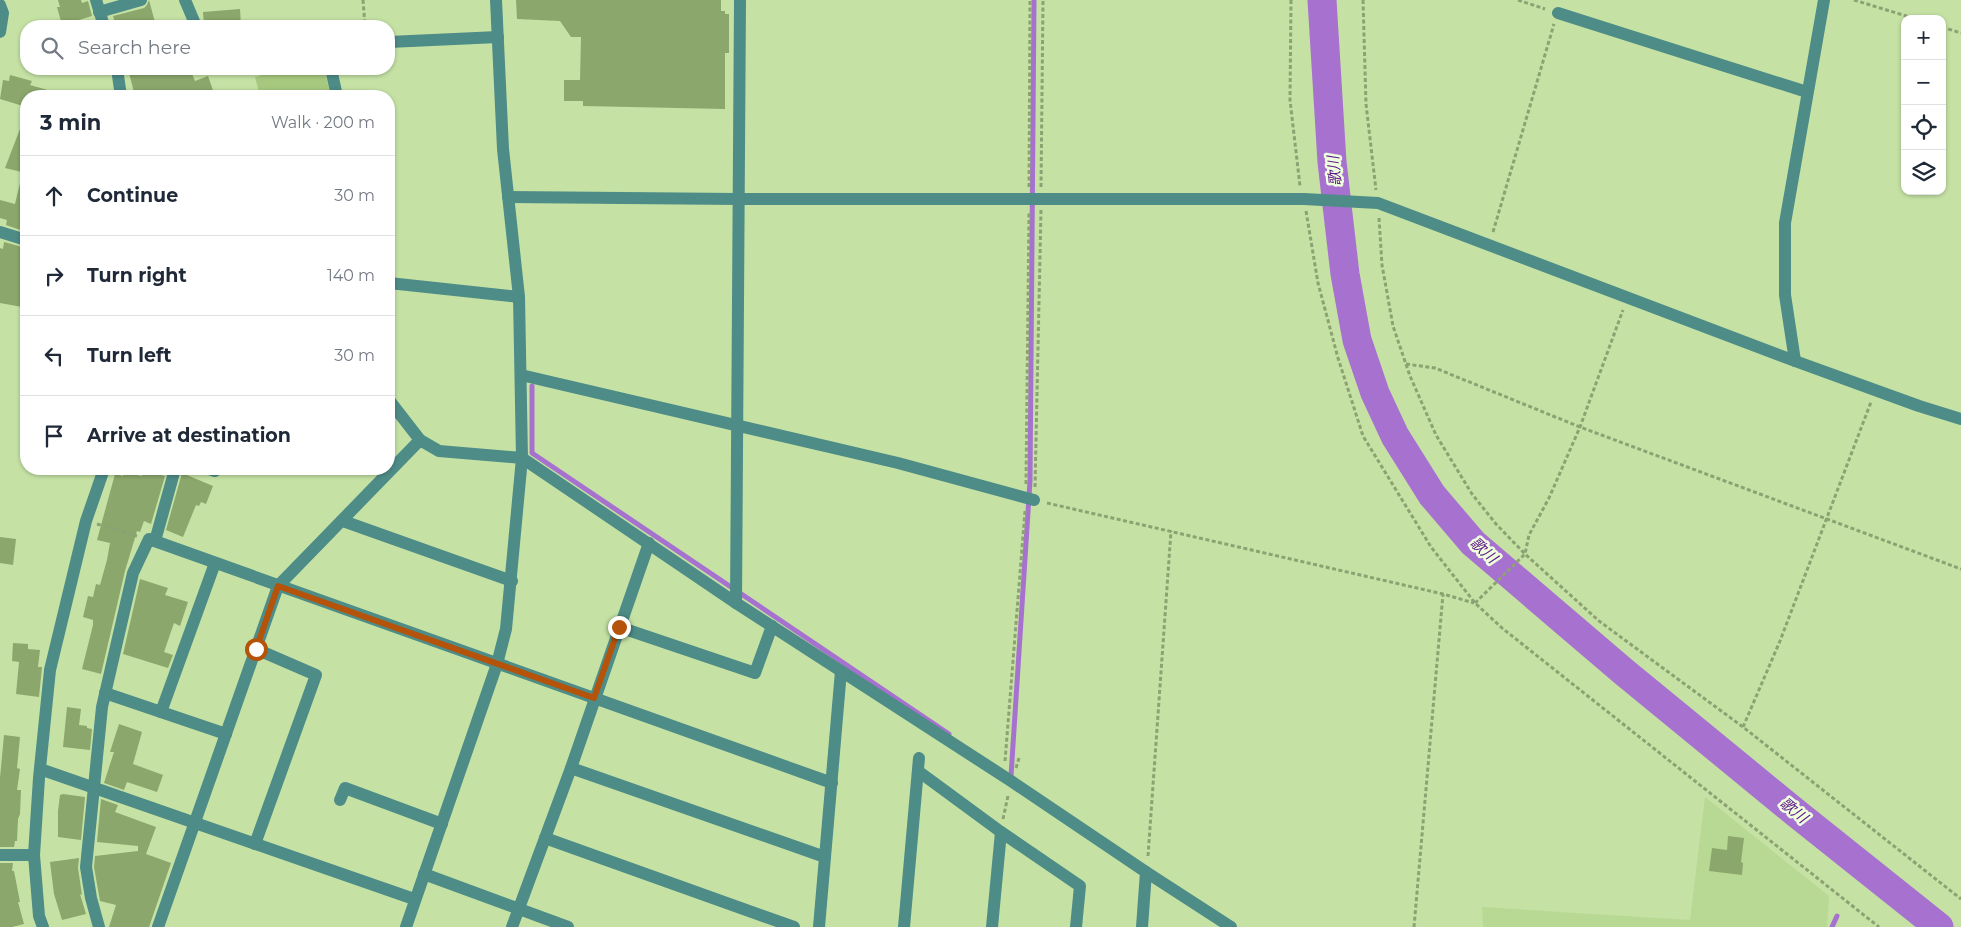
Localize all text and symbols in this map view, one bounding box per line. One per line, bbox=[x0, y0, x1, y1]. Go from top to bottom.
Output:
map controls bbox=[1901, 15, 1946, 195]
button: + bbox=[1901, 15, 1946, 60]
search box bbox=[20, 20, 395, 75]
icon: search bbox=[38, 34, 66, 62]
text: Search here bbox=[78, 36, 191, 59]
button: − bbox=[1901, 60, 1946, 105]
button: locate bbox=[1901, 105, 1946, 150]
text: 3 min bbox=[40, 110, 101, 135]
text: Walk · 200 m bbox=[271, 113, 375, 132]
button: layers bbox=[1901, 150, 1946, 195]
water label: 歌川 bbox=[1323, 153, 1345, 187]
icon: ahead bbox=[40, 182, 68, 210]
text: Continue bbox=[87, 184, 178, 207]
text: 30 m bbox=[334, 186, 375, 205]
icon: right bbox=[40, 262, 68, 290]
text: Turn right bbox=[87, 264, 187, 287]
text: 140 m bbox=[327, 266, 375, 285]
icon: left bbox=[40, 342, 68, 370]
text: Turn left bbox=[87, 344, 172, 367]
text: 30 m bbox=[334, 346, 375, 365]
icon: arrive bbox=[40, 422, 68, 450]
text: Arrive at destination bbox=[87, 424, 291, 447]
water label: 歌川 bbox=[1466, 533, 1503, 568]
route end bbox=[608, 616, 631, 639]
route start bbox=[245, 638, 268, 661]
water label: 歌川 bbox=[1776, 793, 1813, 828]

